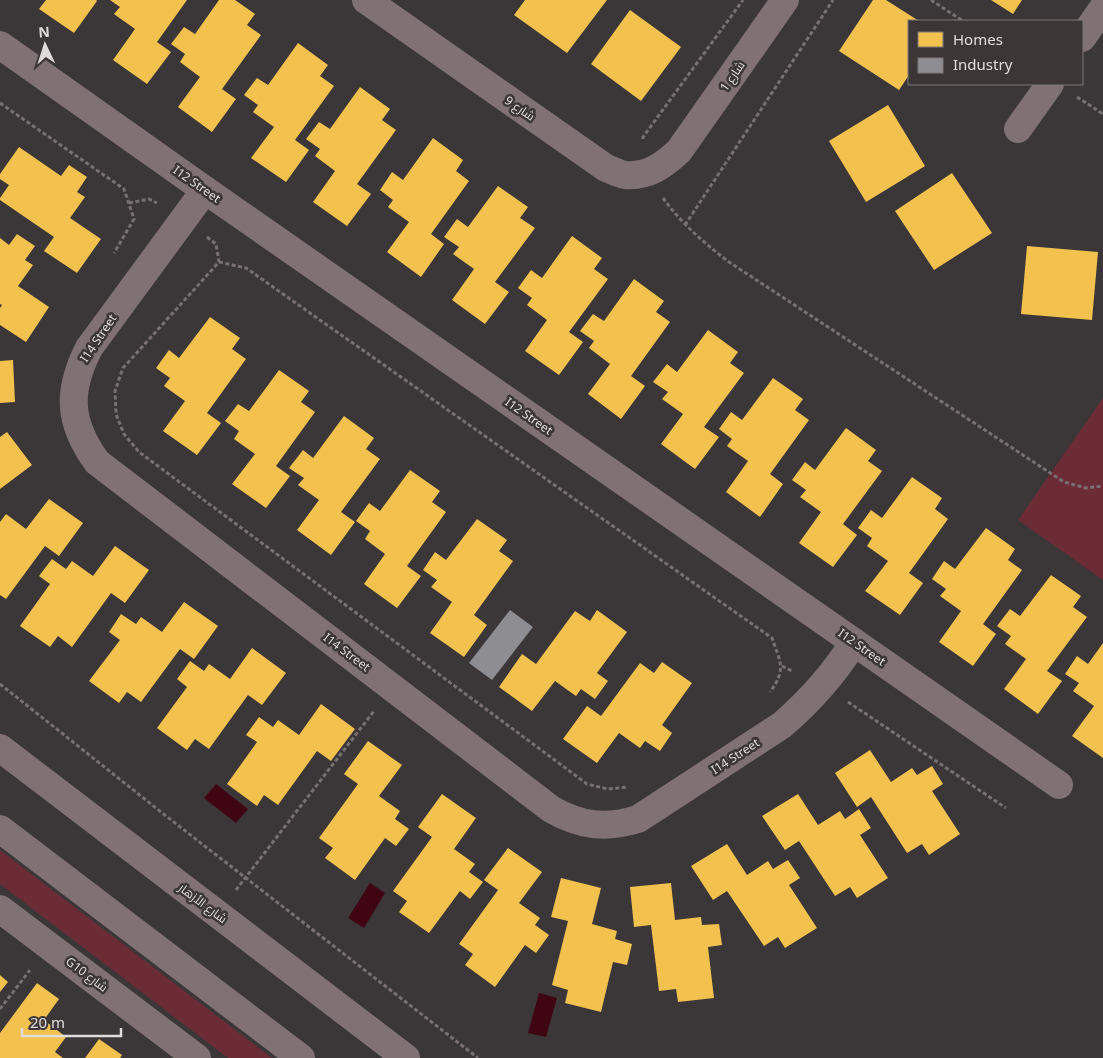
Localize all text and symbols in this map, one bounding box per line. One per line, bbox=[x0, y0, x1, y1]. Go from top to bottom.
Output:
north arrow bbox=[20, 20, 70, 70]
legend bbox=[908, 20, 1083, 85]
text: N bbox=[38, 22, 50, 41]
text: Homes bbox=[953, 29, 1003, 49]
text: Industry bbox=[953, 54, 1013, 74]
street label: شارع 1 bbox=[716, 57, 749, 94]
street label: شارع 9 bbox=[502, 92, 539, 125]
street label: I12 Street bbox=[170, 161, 225, 207]
street label: I14 Street bbox=[76, 310, 121, 365]
street label: I12 Street bbox=[502, 393, 557, 439]
street label: I12 Street bbox=[835, 624, 890, 670]
street label: I14 Street bbox=[320, 629, 374, 676]
street label: I14 Street bbox=[708, 734, 763, 778]
street label: شارع الأزهار bbox=[174, 879, 231, 927]
street label: G10 شارع bbox=[62, 953, 112, 996]
scale bar bbox=[22, 1006, 121, 1038]
text: 20 m bbox=[30, 1012, 65, 1032]

